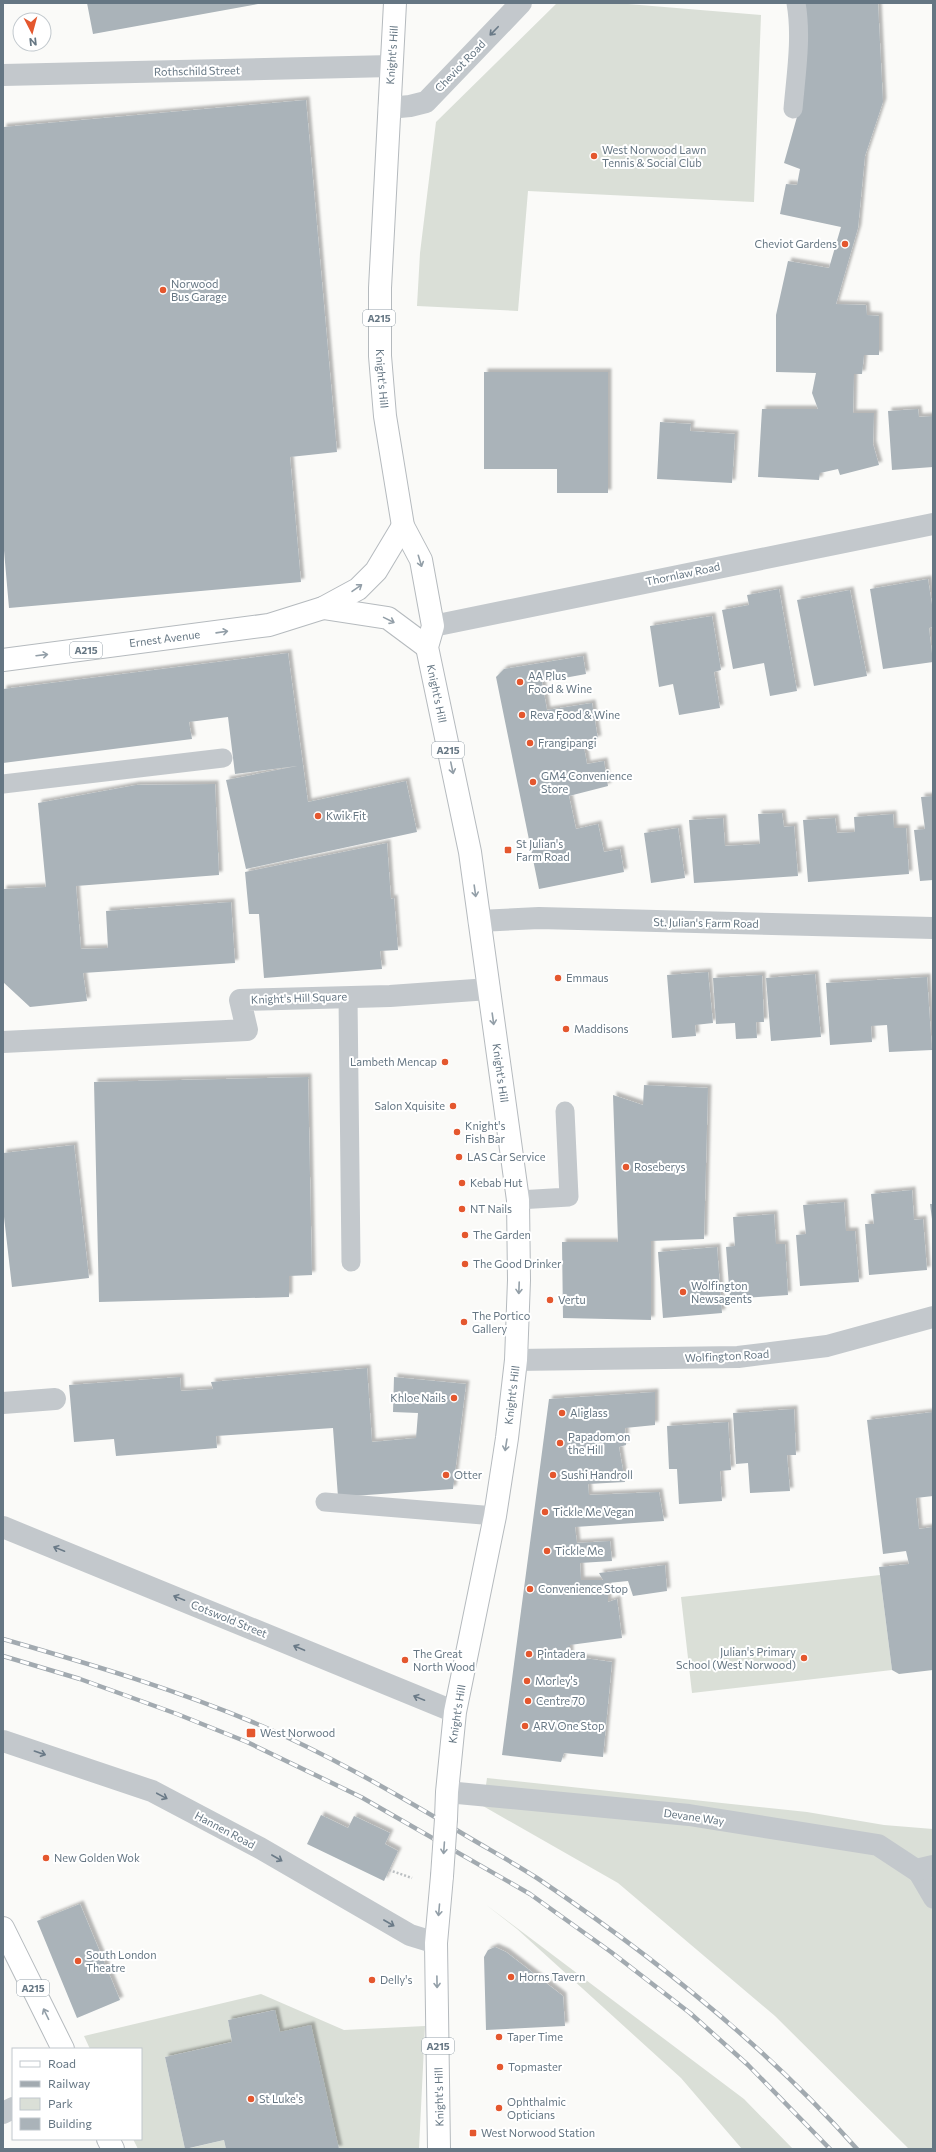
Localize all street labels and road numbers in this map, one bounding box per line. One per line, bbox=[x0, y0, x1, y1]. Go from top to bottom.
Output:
street label: Knight's Hill bbox=[383, 25, 400, 85]
street label: Cheviot Road bbox=[432, 37, 488, 94]
street label: Rothschild Street bbox=[154, 63, 241, 78]
road number: A215 bbox=[363, 310, 395, 326]
street label: Knight's Hill bbox=[374, 349, 391, 409]
street label: Thornlaw Road bbox=[645, 559, 721, 588]
street label: Ernest Avenue bbox=[128, 627, 201, 649]
road number: A215 bbox=[70, 642, 102, 658]
street label: Knight's Hill bbox=[425, 663, 450, 724]
road number: A215 bbox=[432, 742, 464, 758]
street label: St. Julian's Farm Road bbox=[653, 915, 759, 931]
street label: Knight's Hill Square bbox=[251, 989, 347, 1006]
street label: Knight's Hill bbox=[490, 1043, 511, 1103]
street label: Wolfington Road bbox=[685, 1347, 769, 1364]
street label: Knight's Hill bbox=[501, 1365, 522, 1425]
street label: Cotswold Street bbox=[189, 1597, 270, 1640]
street label: Knight's Hill bbox=[445, 1684, 468, 1744]
street label: Devane Way bbox=[663, 1806, 726, 1827]
street label: Hannen Road bbox=[193, 1808, 258, 1851]
road number: A215 bbox=[17, 1980, 49, 1996]
road number: A215 bbox=[422, 2038, 454, 2054]
street label: Knight's Hill bbox=[431, 2067, 446, 2127]

